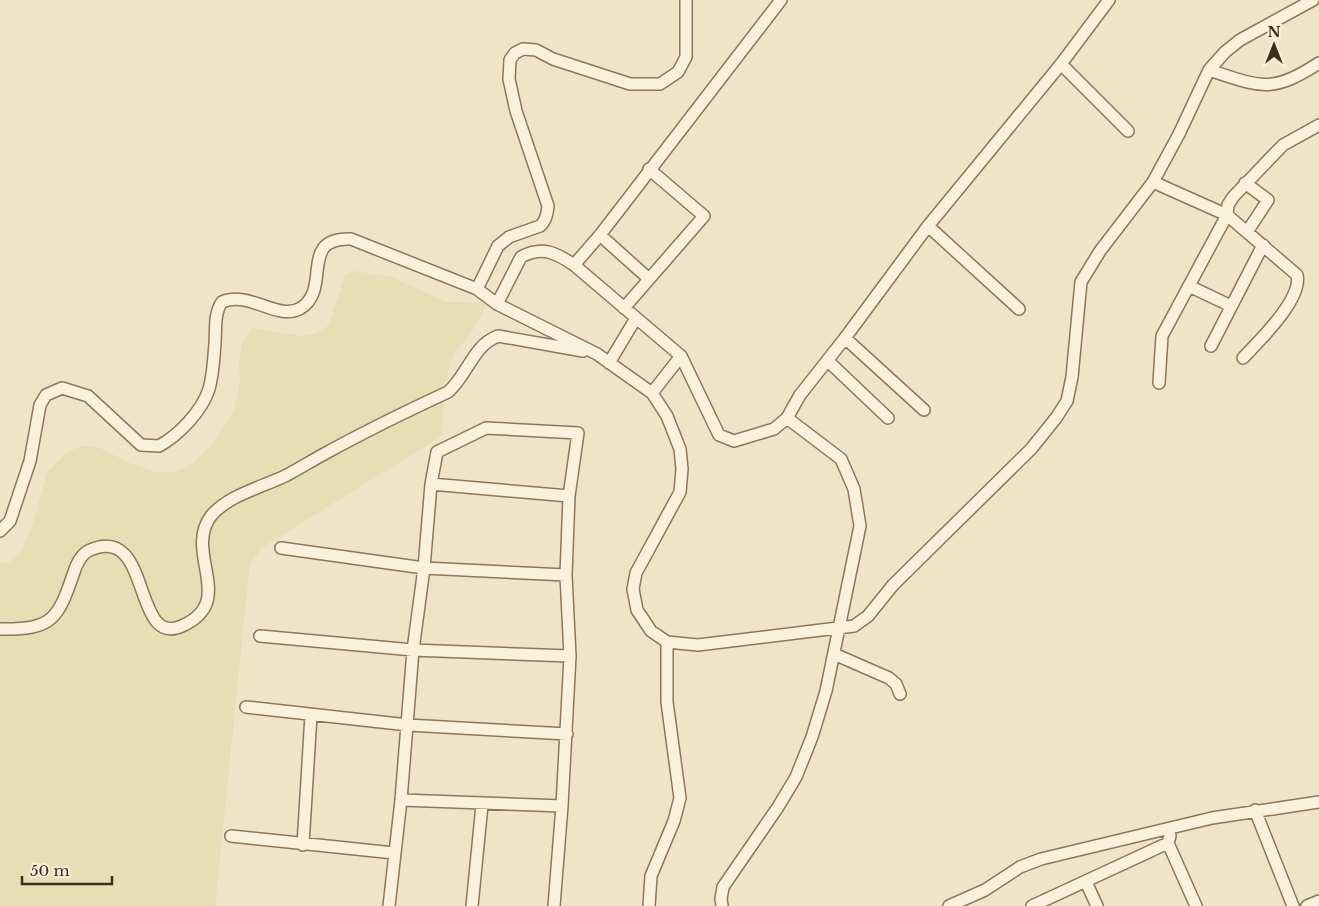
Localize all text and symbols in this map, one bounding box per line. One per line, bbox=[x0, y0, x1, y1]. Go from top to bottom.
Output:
north arrow bbox=[1249, 20, 1299, 70]
text: N bbox=[1267, 23, 1281, 41]
scale bar bbox=[22, 854, 112, 886]
text: 50 m bbox=[30, 861, 70, 880]

